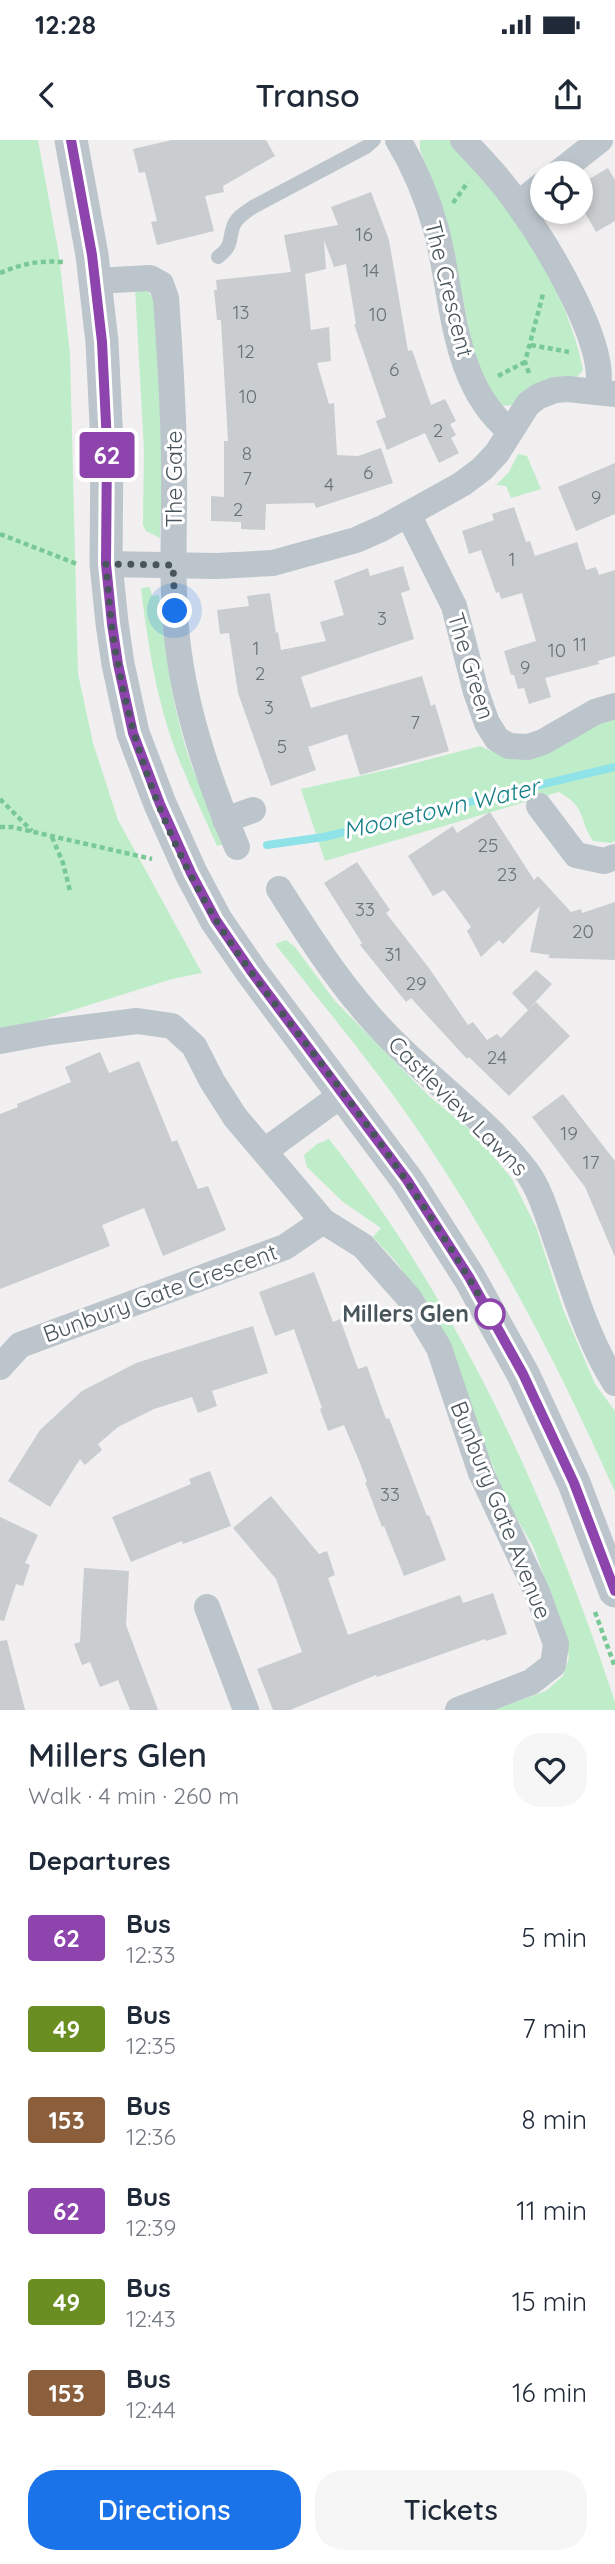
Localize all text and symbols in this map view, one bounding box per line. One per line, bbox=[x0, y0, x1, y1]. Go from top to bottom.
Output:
text: 12:28 bbox=[35, 8, 96, 41]
text: Transo bbox=[255, 75, 360, 115]
icon: back bbox=[28, 76, 66, 114]
icon: share bbox=[549, 76, 587, 114]
map controls bbox=[530, 161, 593, 224]
button: locate bbox=[530, 161, 593, 224]
street label: The Crescent bbox=[419, 218, 480, 360]
house number: 16 bbox=[355, 222, 373, 246]
house number: 14 bbox=[363, 258, 379, 282]
house number: 13 bbox=[233, 300, 250, 324]
house number: 10 bbox=[369, 302, 387, 326]
house number: 12 bbox=[237, 339, 255, 363]
house number: 6 bbox=[389, 357, 399, 381]
house number: 10 bbox=[239, 384, 257, 408]
house number: 2 bbox=[433, 418, 443, 442]
street label: The Gate bbox=[159, 430, 188, 528]
line badge: 62 bbox=[76, 432, 138, 478]
text: 62 bbox=[94, 440, 120, 470]
house number: 8 bbox=[242, 441, 252, 465]
house number: 6 bbox=[363, 460, 373, 484]
house number: 7 bbox=[242, 466, 252, 490]
house number: 4 bbox=[324, 472, 334, 496]
house number: 9 bbox=[591, 485, 601, 509]
house number: 2 bbox=[233, 497, 243, 521]
house number: 1 bbox=[508, 547, 516, 571]
your location bbox=[157, 593, 192, 628]
house number: 3 bbox=[377, 606, 387, 630]
street label: The Green bbox=[442, 609, 501, 723]
house number: 11 bbox=[573, 632, 587, 656]
house number: 1 bbox=[252, 636, 260, 660]
house number: 10 bbox=[548, 638, 566, 662]
house number: 9 bbox=[520, 655, 530, 679]
house number: 2 bbox=[255, 661, 265, 685]
house number: 3 bbox=[264, 695, 274, 719]
house number: 7 bbox=[410, 710, 420, 734]
house number: 5 bbox=[277, 734, 287, 758]
water label: Mooretown Water bbox=[340, 770, 544, 845]
house number: 25 bbox=[478, 833, 498, 857]
house number: 23 bbox=[497, 862, 517, 886]
house number: 33 bbox=[355, 897, 375, 921]
house number: 20 bbox=[572, 919, 594, 943]
house number: 31 bbox=[385, 942, 402, 966]
house number: 29 bbox=[405, 971, 427, 995]
street label: Castleview Lawns bbox=[382, 1029, 535, 1182]
house number: 24 bbox=[487, 1045, 507, 1069]
house number: 19 bbox=[560, 1121, 578, 1145]
house number: 17 bbox=[583, 1150, 600, 1174]
street label: Bunbury Gate Crescent bbox=[39, 1237, 281, 1348]
place label: Millers Glen bbox=[342, 1299, 469, 1328]
marker: Millers Glen bbox=[475, 1299, 505, 1329]
street label: Bunbury Gate Avenue bbox=[444, 1397, 558, 1623]
house number: 33 bbox=[380, 1482, 400, 1506]
button: heart bbox=[513, 1733, 587, 1807]
text: Millers Glen bbox=[28, 1734, 207, 1775]
text: Walk · 4 min · 260 m bbox=[28, 1781, 239, 1810]
text: Departures bbox=[28, 1844, 171, 1877]
text: Bus bbox=[126, 1907, 171, 1940]
text: 5 min bbox=[521, 1921, 587, 1954]
text: 62 bbox=[53, 1923, 80, 1953]
text: 12:33 bbox=[126, 1940, 176, 1969]
text: Bus bbox=[126, 1998, 171, 2031]
text: 7 min bbox=[522, 2012, 587, 2045]
text: 49 bbox=[53, 2014, 80, 2044]
text: 12:35 bbox=[126, 2031, 176, 2060]
text: Bus bbox=[126, 2089, 171, 2122]
text: 8 min bbox=[522, 2103, 587, 2136]
text: 153 bbox=[48, 2105, 85, 2135]
text: 12:36 bbox=[126, 2122, 176, 2151]
text: Bus bbox=[126, 2180, 171, 2213]
text: 11 min bbox=[516, 2194, 587, 2227]
text: 62 bbox=[53, 2196, 80, 2226]
text: 12:39 bbox=[126, 2213, 176, 2242]
text: Bus bbox=[126, 2271, 171, 2304]
text: 15 min bbox=[512, 2285, 587, 2318]
text: 49 bbox=[53, 2287, 80, 2317]
text: 12:43 bbox=[126, 2304, 176, 2333]
text: Bus bbox=[126, 2362, 171, 2395]
text: 16 min bbox=[512, 2376, 587, 2409]
text: 153 bbox=[48, 2378, 85, 2408]
text: 12:44 bbox=[126, 2395, 176, 2424]
button: Directions bbox=[28, 2470, 301, 2550]
button: Tickets bbox=[315, 2470, 587, 2550]

